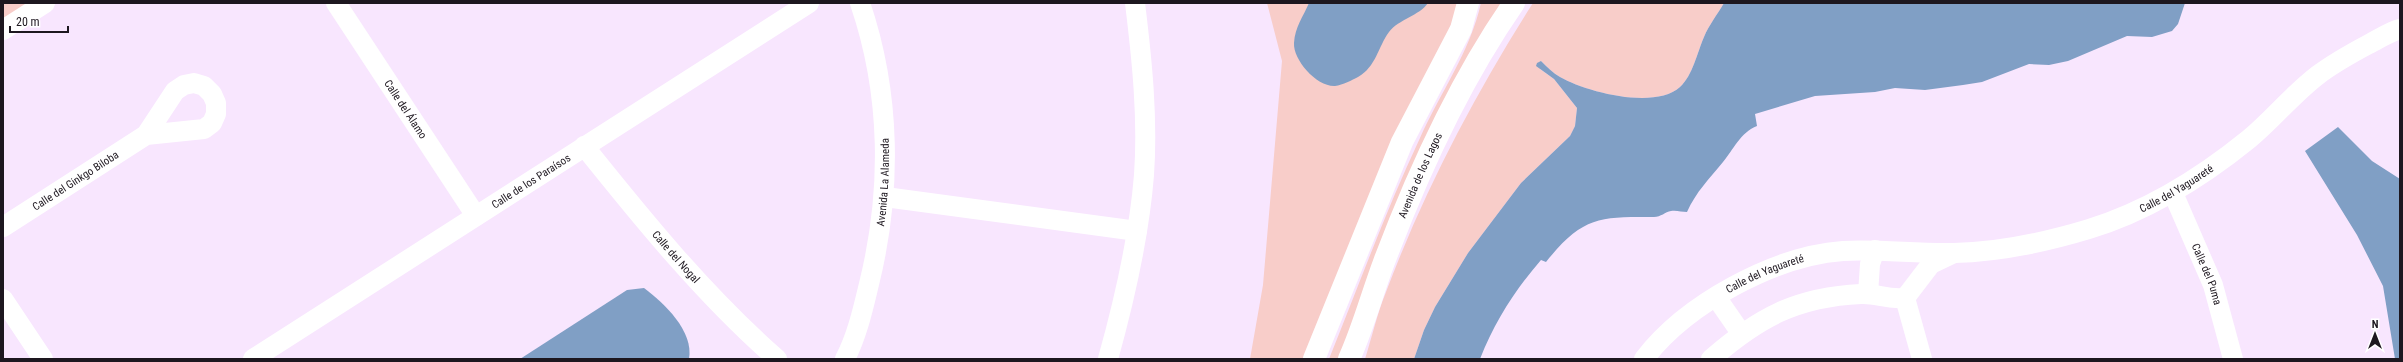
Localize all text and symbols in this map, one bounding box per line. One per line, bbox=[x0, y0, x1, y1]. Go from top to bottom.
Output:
scale bar bbox=[10, 8, 68, 34]
text: 20 m bbox=[16, 15, 40, 29]
street label: Calle del Álamo bbox=[382, 77, 430, 141]
street label: Avenida de los Lagos bbox=[1395, 130, 1445, 220]
street label: Avenida La Alameda bbox=[874, 138, 891, 227]
street label: Calle del Ginkgo Biloba bbox=[30, 148, 121, 213]
street label: Calle de los Paraísos bbox=[489, 151, 573, 211]
street label: Calle del Yaguareté bbox=[2137, 162, 2216, 215]
street label: Calle del Nogal bbox=[649, 228, 703, 286]
street label: Calle del Puma bbox=[2189, 241, 2225, 306]
street label: Calle del Yaguareté bbox=[1723, 252, 1805, 296]
north arrow bbox=[2355, 314, 2395, 354]
text: N bbox=[2372, 318, 2379, 331]

